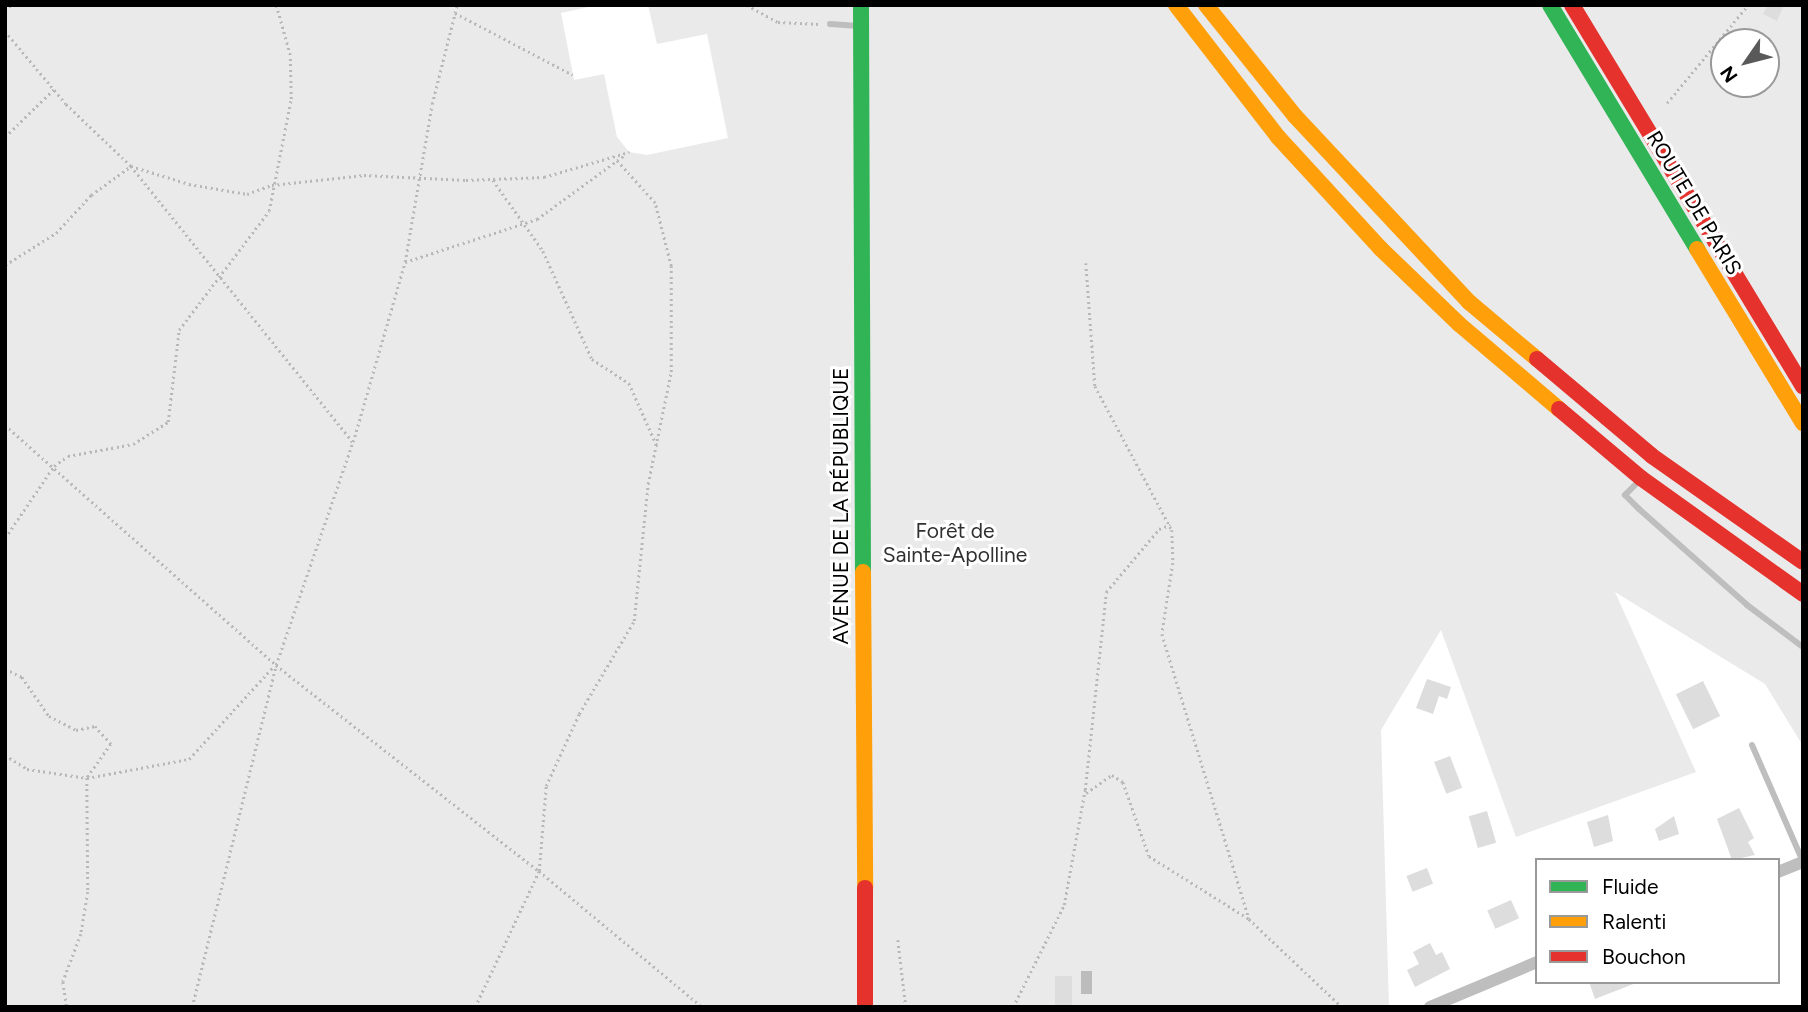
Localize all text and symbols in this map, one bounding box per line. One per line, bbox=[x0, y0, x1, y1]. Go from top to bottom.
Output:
north arrow bbox=[1710, 28, 1780, 98]
text: N bbox=[1715, 62, 1743, 87]
street label: ROUTE DE PARIS bbox=[1641, 126, 1747, 280]
street label: AVENUE DE LA RÉPUBLIQUE bbox=[828, 367, 854, 645]
park label: Forêt de Sainte-Apolline bbox=[883, 518, 1027, 568]
legend bbox=[1535, 858, 1780, 984]
text: Fluide bbox=[1602, 874, 1658, 899]
text: Ralenti bbox=[1602, 909, 1666, 934]
text: Bouchon bbox=[1602, 944, 1686, 969]

